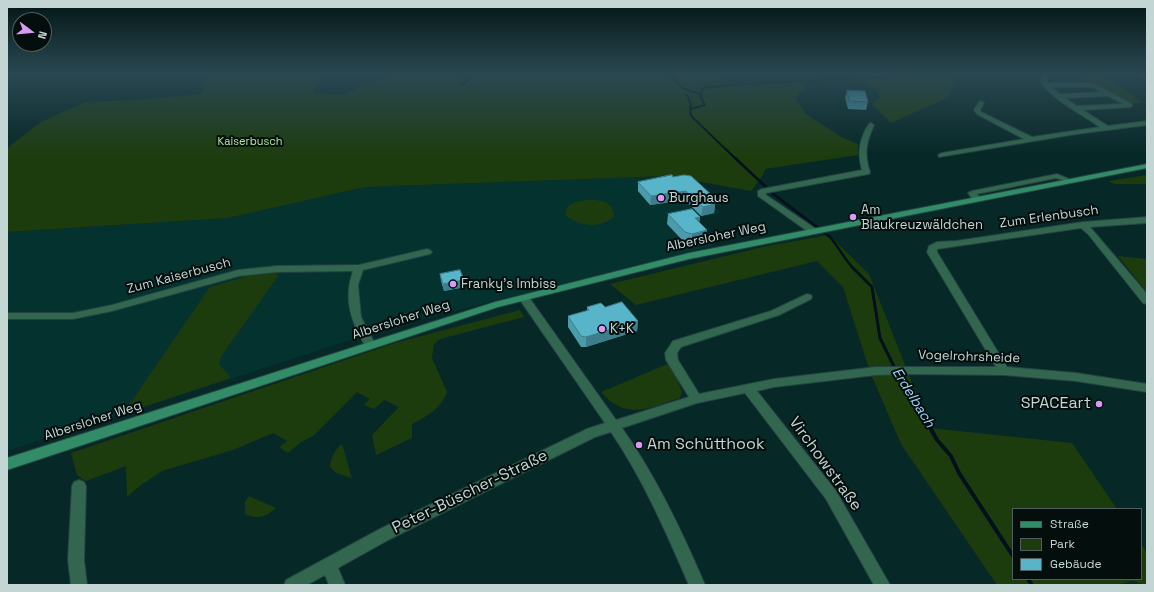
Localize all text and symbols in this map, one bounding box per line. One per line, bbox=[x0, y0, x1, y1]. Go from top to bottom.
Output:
north arrow bbox=[12, 12, 52, 52]
text: N bbox=[35, 30, 50, 41]
park label: Kaiserbusch bbox=[217, 135, 283, 149]
place label: Burghaus bbox=[669, 190, 729, 206]
marker: Burghaus bbox=[656, 193, 666, 203]
place label: Am Blaukreuzwäldchen bbox=[861, 202, 983, 233]
street label: Zum Erlenbusch bbox=[998, 202, 1100, 232]
marker: Am Blaukreuzwäldchen bbox=[848, 212, 858, 222]
street label: Albersloher Weg bbox=[665, 219, 767, 255]
street label: Zum Kaiserbusch bbox=[125, 255, 233, 297]
place label: Franky's Imbiss bbox=[461, 276, 556, 292]
marker: Franky's Imbiss bbox=[448, 279, 458, 289]
street label: Albersloher Weg bbox=[350, 297, 452, 343]
place label: K+K bbox=[610, 321, 634, 337]
marker: K+K bbox=[597, 324, 607, 334]
street label: Vogelrohrsheide bbox=[918, 347, 1020, 367]
water label: Erdelbach bbox=[888, 365, 938, 431]
place label: SPACEart bbox=[1021, 394, 1091, 414]
street label: Albersloher Weg bbox=[42, 398, 144, 444]
marker: SPACEart bbox=[1094, 399, 1104, 409]
street label: Virchowstraße bbox=[784, 413, 866, 515]
place label: Am Schütthook bbox=[647, 435, 765, 455]
marker: Am Schütthook bbox=[634, 440, 644, 450]
street label: Peter-Büscher-Straße bbox=[389, 446, 551, 538]
legend bbox=[1012, 508, 1142, 580]
text: Straße bbox=[1050, 516, 1089, 532]
text: Park bbox=[1050, 536, 1075, 552]
text: Gebäude bbox=[1050, 556, 1102, 572]

